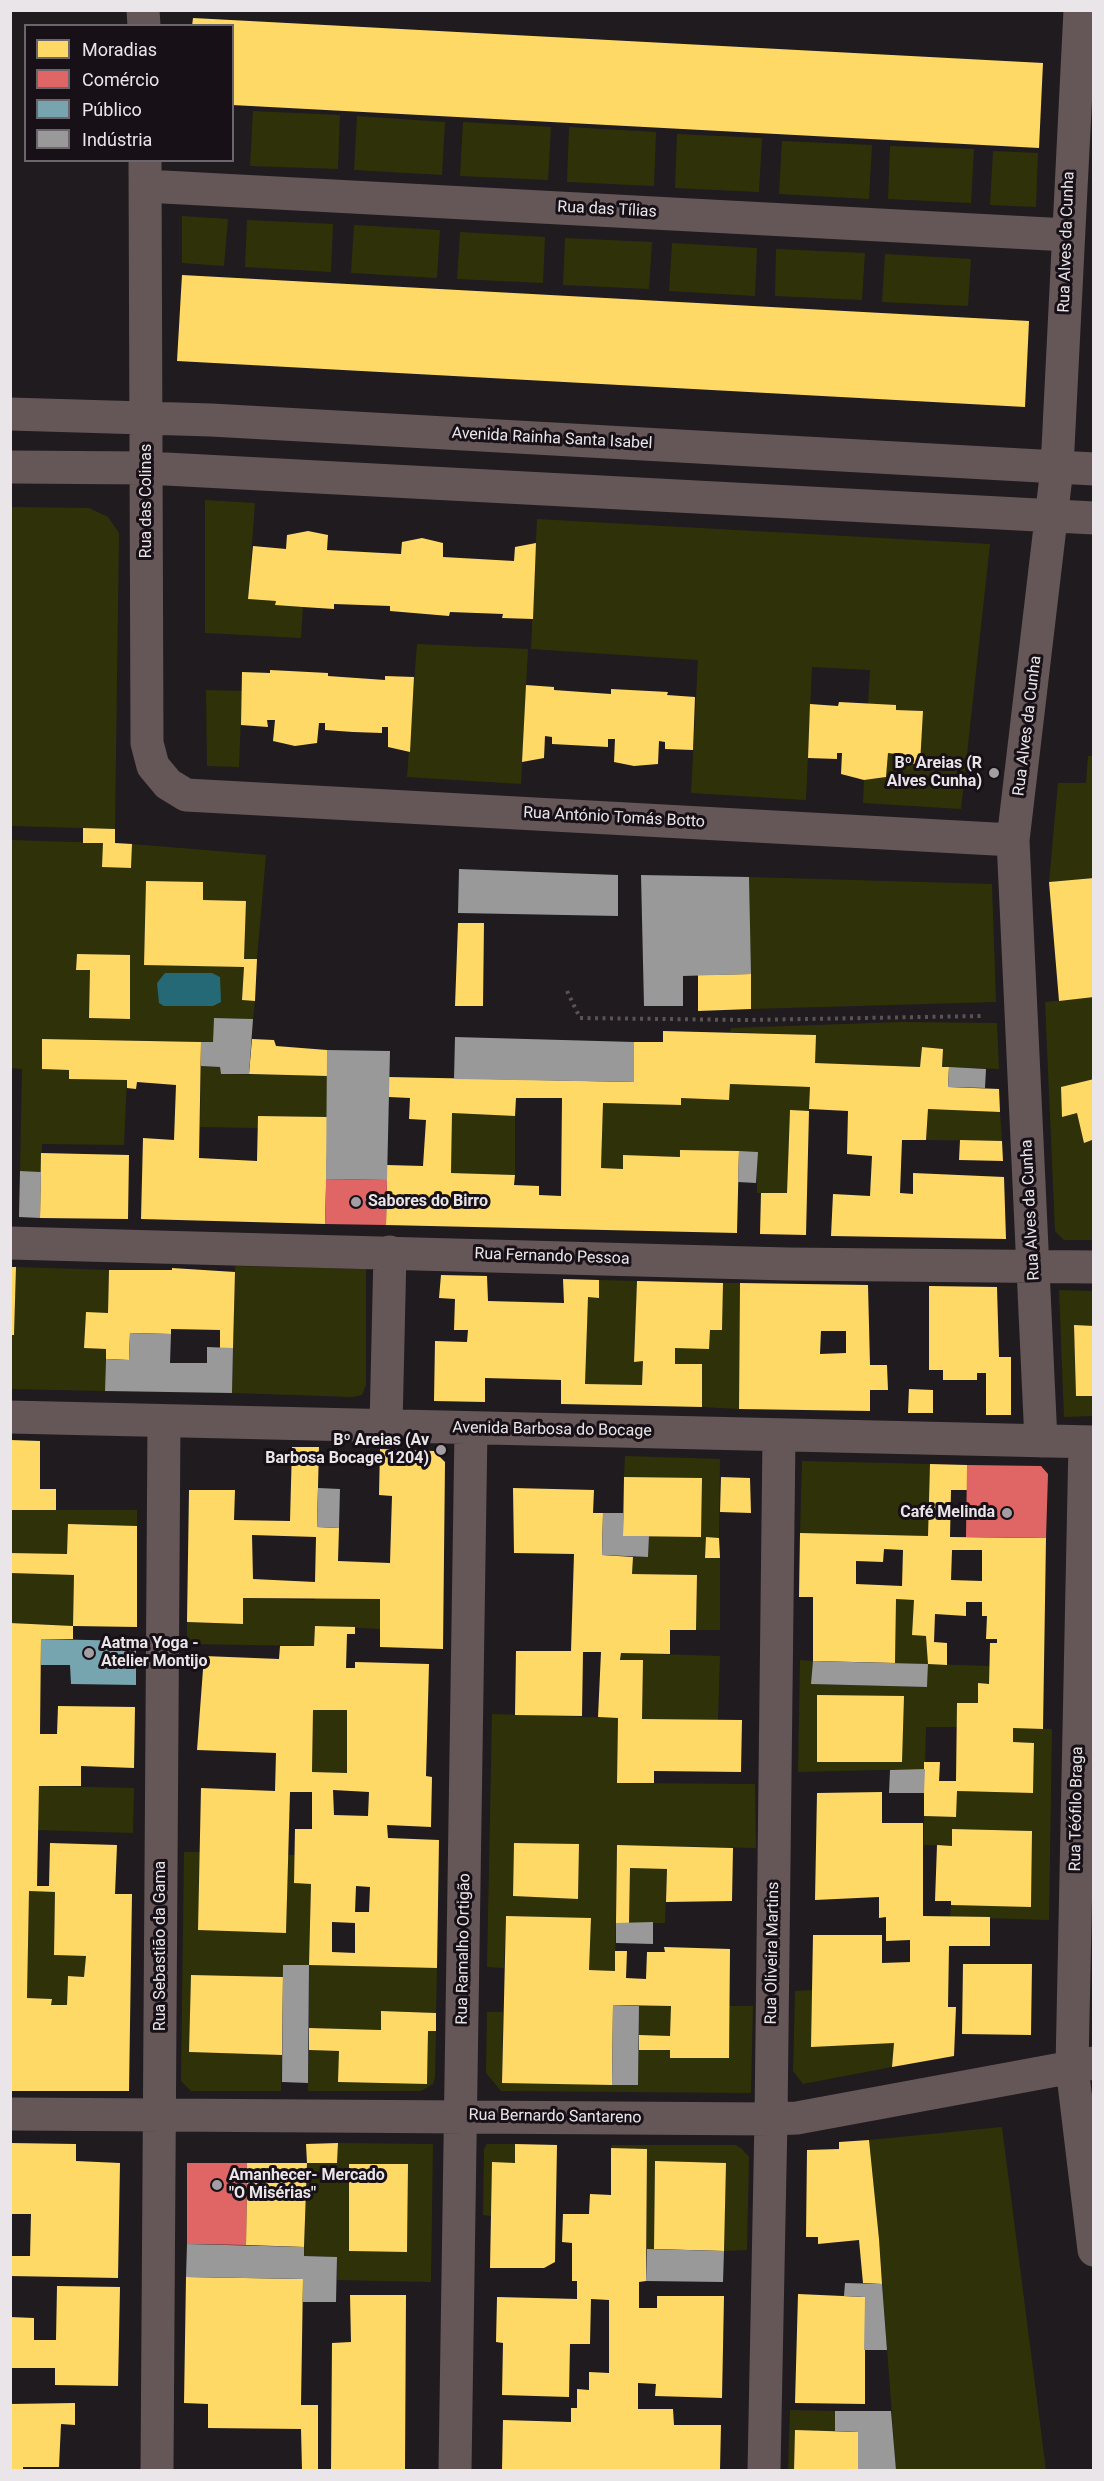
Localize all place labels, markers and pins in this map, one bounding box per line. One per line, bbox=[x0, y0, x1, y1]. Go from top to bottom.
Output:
place label: Bº Areias (R Alves Cunha) bbox=[887, 754, 982, 792]
marker: Bº Areias (R Alves Cunha) bbox=[987, 766, 1001, 780]
place label: Sabores do Birro bbox=[368, 1192, 488, 1212]
marker: Sabores do Birro bbox=[349, 1195, 363, 1209]
place label: Bº Areias (Av Barbosa Bocage 1204) bbox=[265, 1431, 429, 1469]
marker: Bº Areias (Av Barbosa Bocage 1204) bbox=[434, 1443, 448, 1457]
place label: Café Melinda bbox=[900, 1503, 995, 1523]
marker: Café Melinda bbox=[1000, 1506, 1014, 1520]
place label: Aatma Yoga - Atelier Montijo bbox=[101, 1634, 207, 1672]
marker: Aatma Yoga - Atelier Montijo bbox=[82, 1646, 96, 1660]
place label: Amanhecer- Mercado "O Misérias" bbox=[229, 2166, 385, 2204]
marker: Amanhecer- Mercado "O Misérias" bbox=[210, 2178, 224, 2192]

